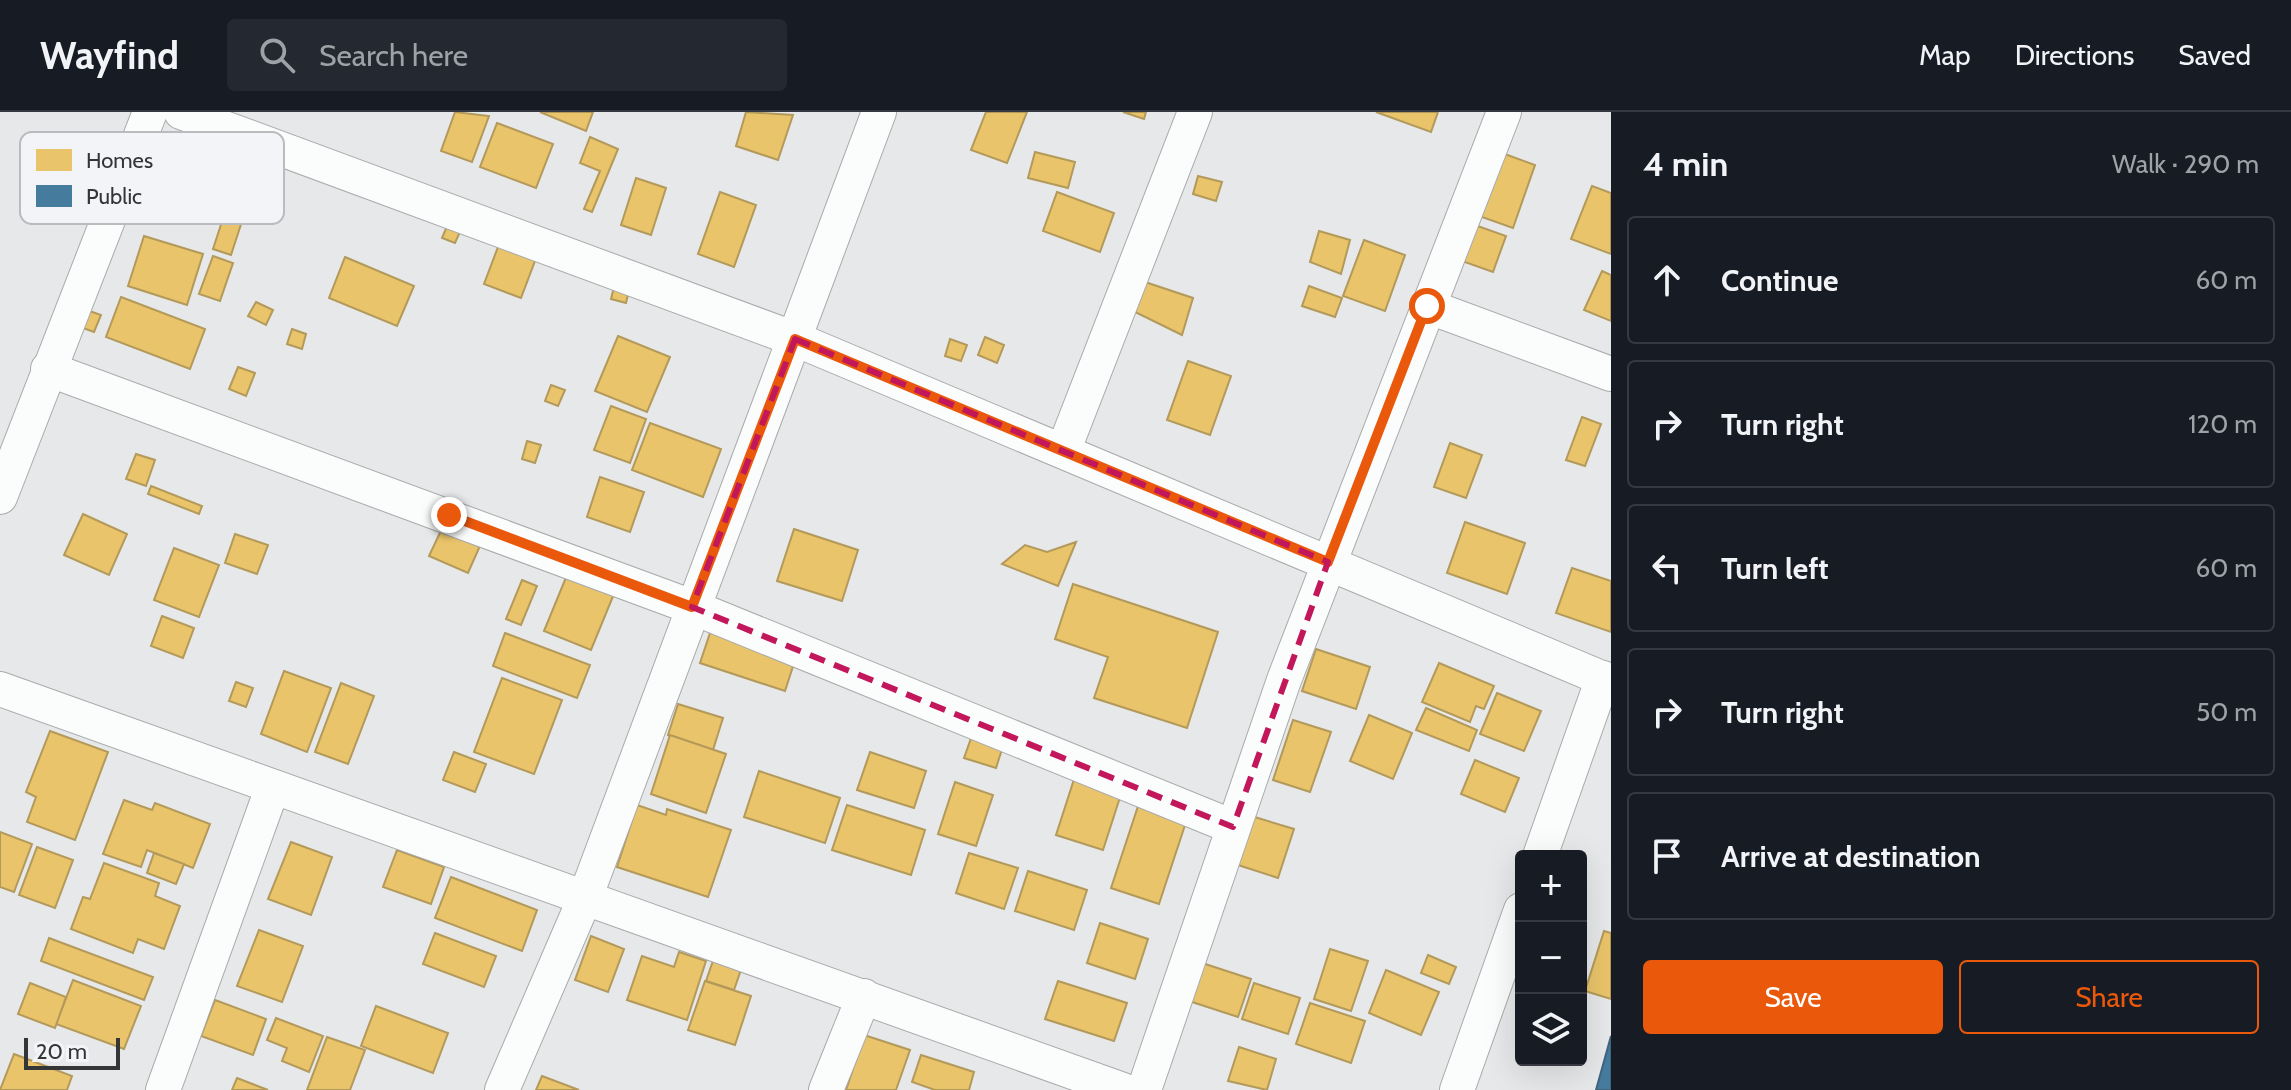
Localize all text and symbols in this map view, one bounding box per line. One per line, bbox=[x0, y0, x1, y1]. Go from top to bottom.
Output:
search box bbox=[227, 19, 787, 91]
text: Wayfind bbox=[40, 32, 179, 79]
icon: search bbox=[255, 33, 299, 77]
text: Search here bbox=[319, 37, 468, 74]
text: Map bbox=[1919, 38, 1971, 72]
text: Directions bbox=[2015, 38, 2134, 72]
text: Saved bbox=[2178, 38, 2251, 72]
legend bbox=[20, 132, 284, 224]
text: 4 min bbox=[1643, 143, 1728, 185]
text: Homes bbox=[86, 147, 153, 174]
text: Walk · 290 m bbox=[2112, 148, 2259, 180]
text: Public bbox=[86, 183, 142, 210]
icon: ahead bbox=[1645, 258, 1689, 302]
text: Continue bbox=[1721, 262, 1838, 299]
text: 60 m bbox=[2195, 264, 2257, 296]
route start bbox=[1409, 288, 1445, 324]
icon: right bbox=[1645, 402, 1689, 446]
text: Turn right bbox=[1721, 406, 1844, 443]
text: 120 m bbox=[2188, 408, 2257, 440]
route end bbox=[431, 497, 467, 533]
icon: left bbox=[1645, 546, 1689, 590]
text: Turn left bbox=[1721, 550, 1829, 587]
text: 60 m bbox=[2195, 552, 2257, 584]
icon: right bbox=[1645, 690, 1689, 734]
text: Turn right bbox=[1721, 694, 1844, 731]
text: 50 m bbox=[2196, 696, 2257, 728]
icon: arrive bbox=[1645, 834, 1689, 878]
text: Arrive at destination bbox=[1721, 838, 1981, 875]
map controls bbox=[1515, 850, 1587, 1066]
button: + bbox=[1515, 850, 1587, 922]
button: − bbox=[1515, 922, 1587, 994]
button: Save bbox=[1643, 960, 1943, 1034]
button: Share bbox=[1959, 960, 2259, 1034]
button: layers bbox=[1515, 994, 1587, 1066]
scale bar bbox=[24, 1034, 120, 1070]
text: 20 m bbox=[36, 1038, 87, 1065]

